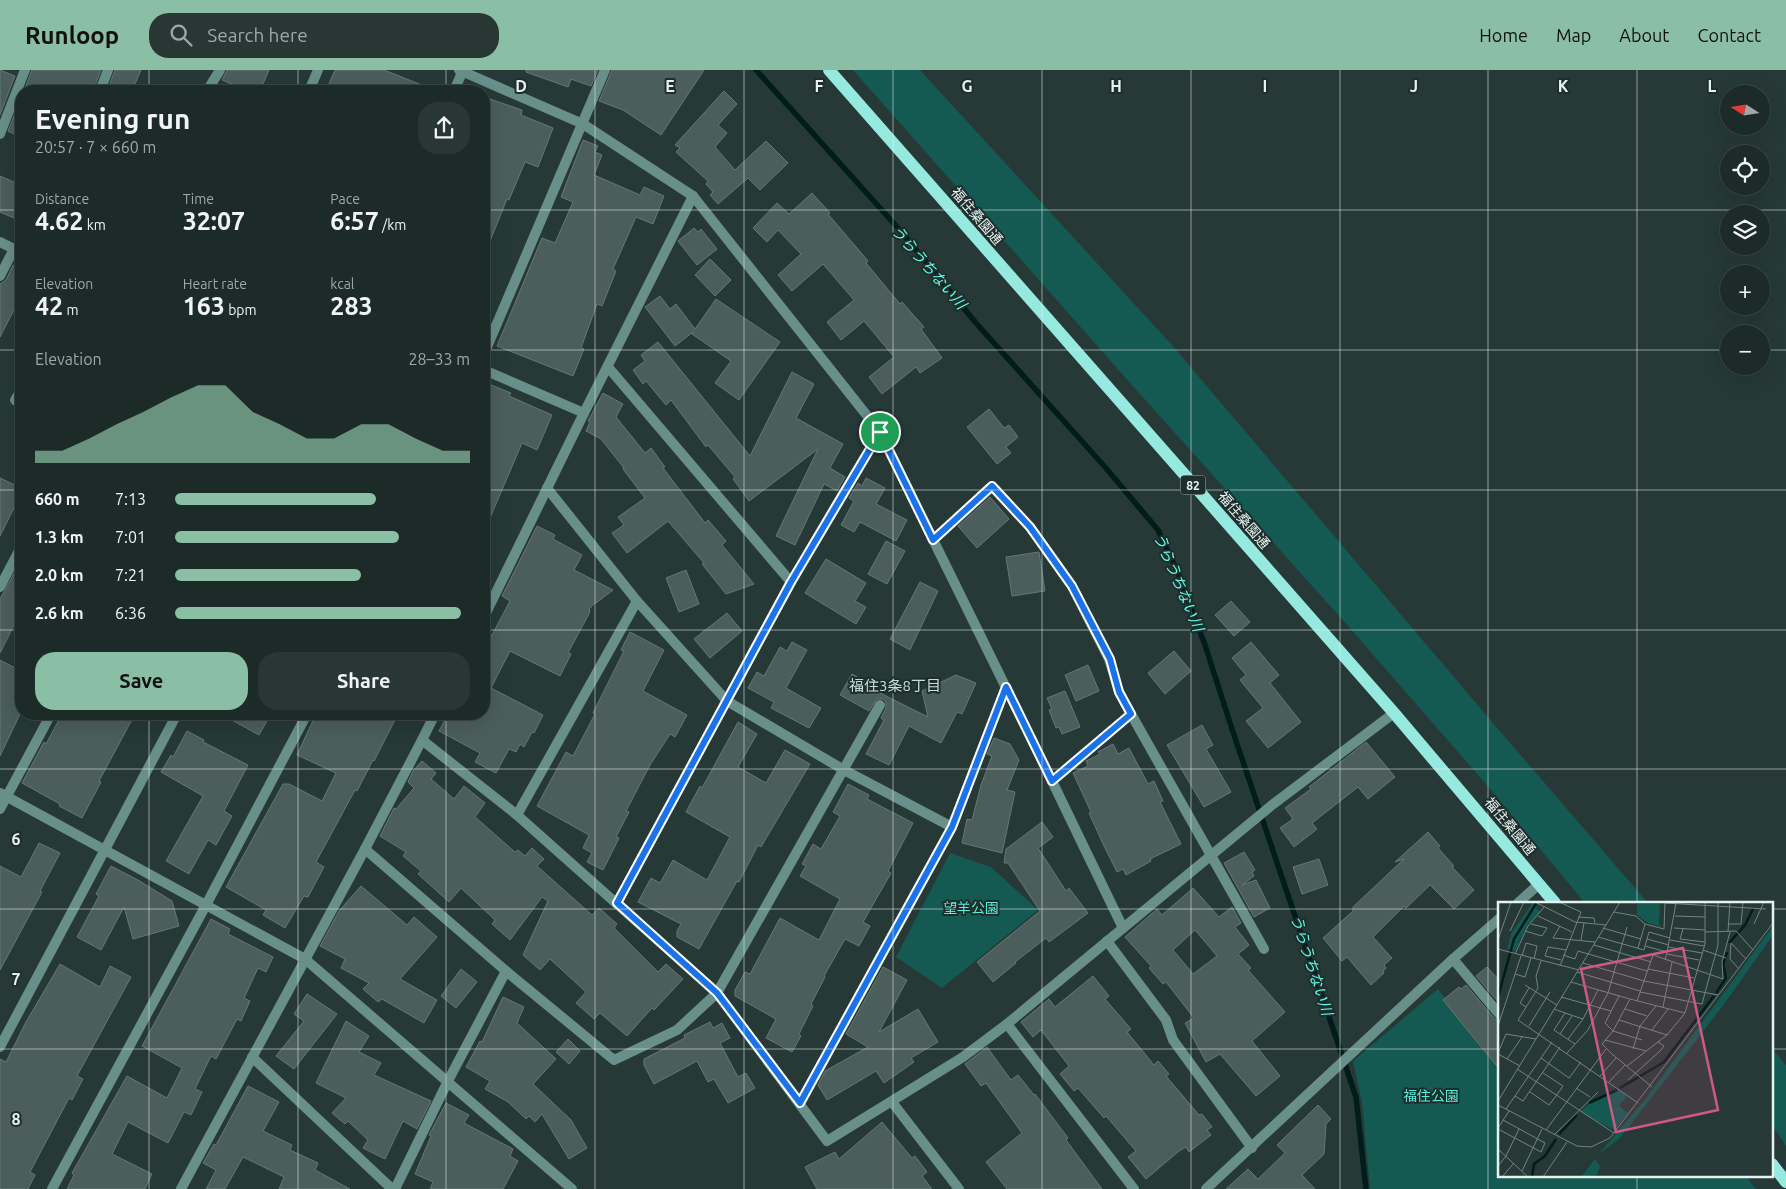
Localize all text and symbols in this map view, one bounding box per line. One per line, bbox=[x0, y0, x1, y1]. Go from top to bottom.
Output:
search box bbox=[149, 13, 499, 58]
icon: search bbox=[167, 21, 195, 49]
text: Runloop bbox=[25, 22, 119, 49]
text: Search here bbox=[207, 24, 308, 46]
text: Home bbox=[1479, 25, 1528, 45]
text: Map bbox=[1556, 25, 1591, 45]
text: About bbox=[1619, 25, 1669, 45]
text: Contact bbox=[1697, 25, 1761, 45]
text: D bbox=[515, 77, 527, 95]
text: E bbox=[665, 77, 675, 95]
text: F bbox=[815, 77, 824, 95]
text: G bbox=[961, 77, 973, 95]
text: H bbox=[1110, 77, 1122, 95]
text: I bbox=[1263, 77, 1267, 95]
text: J bbox=[1410, 77, 1418, 95]
text: K bbox=[1558, 77, 1569, 95]
text: L bbox=[1708, 77, 1717, 95]
north arrow bbox=[1720, 85, 1770, 135]
map controls bbox=[1720, 85, 1770, 375]
button: share bbox=[418, 102, 470, 154]
text: Evening run bbox=[35, 103, 190, 134]
text: 20:57 · 7 × 660 m bbox=[35, 138, 156, 156]
button: locate bbox=[1720, 145, 1770, 195]
street label: 福住桑園通 bbox=[948, 184, 1006, 248]
text: Distance bbox=[35, 191, 89, 207]
text: Time bbox=[183, 191, 214, 207]
text: Pace bbox=[330, 191, 360, 207]
button: layers bbox=[1720, 205, 1770, 255]
text: 4.62 bbox=[35, 207, 83, 235]
text: 32:07 bbox=[183, 207, 245, 235]
text: 6:57 bbox=[330, 207, 379, 235]
text: km bbox=[83, 217, 106, 233]
text: /km bbox=[379, 217, 406, 233]
water label: うらうちない川 bbox=[888, 222, 971, 314]
button: + bbox=[1720, 265, 1770, 315]
text: Elevation bbox=[35, 276, 93, 292]
text: Heart rate bbox=[183, 276, 247, 292]
text: kcal bbox=[330, 276, 355, 292]
text: 42 bbox=[35, 292, 63, 320]
text: 163 bbox=[183, 292, 225, 320]
text: 283 bbox=[330, 292, 373, 320]
text: m bbox=[63, 302, 79, 318]
text: bpm bbox=[225, 302, 257, 318]
button: − bbox=[1720, 325, 1770, 375]
text: Elevation bbox=[35, 350, 102, 368]
text: 28–33 m bbox=[408, 350, 470, 368]
pin bbox=[859, 411, 901, 453]
icon: arrive bbox=[866, 418, 894, 446]
road number: 82 bbox=[1180, 476, 1206, 494]
street label: 福住桑園通 bbox=[1215, 488, 1273, 552]
text: 660 m bbox=[35, 490, 80, 508]
text: 7:13 bbox=[115, 490, 146, 508]
text: 1.3 km bbox=[35, 528, 84, 546]
text: 7:01 bbox=[115, 528, 146, 546]
water label: うらうちない川 bbox=[1151, 530, 1208, 635]
text: 2.0 km bbox=[35, 566, 84, 584]
text: 7:21 bbox=[115, 566, 146, 584]
text: 2.6 km bbox=[35, 604, 84, 622]
text: 6:36 bbox=[115, 604, 146, 622]
button: Save bbox=[35, 652, 248, 710]
button: Share bbox=[258, 652, 470, 710]
district label: 福住3条8丁目 bbox=[849, 677, 941, 694]
street label: 福住桑園通 bbox=[1481, 794, 1539, 858]
text: 6 bbox=[11, 830, 21, 848]
park label: 望羊公園 bbox=[943, 900, 999, 916]
inset map bbox=[1498, 902, 1774, 1176]
water label: うらうちない川 bbox=[1288, 912, 1337, 1019]
text: 7 bbox=[11, 970, 21, 988]
park label: 福住公園 bbox=[1403, 1088, 1459, 1104]
text: 8 bbox=[11, 1110, 21, 1128]

